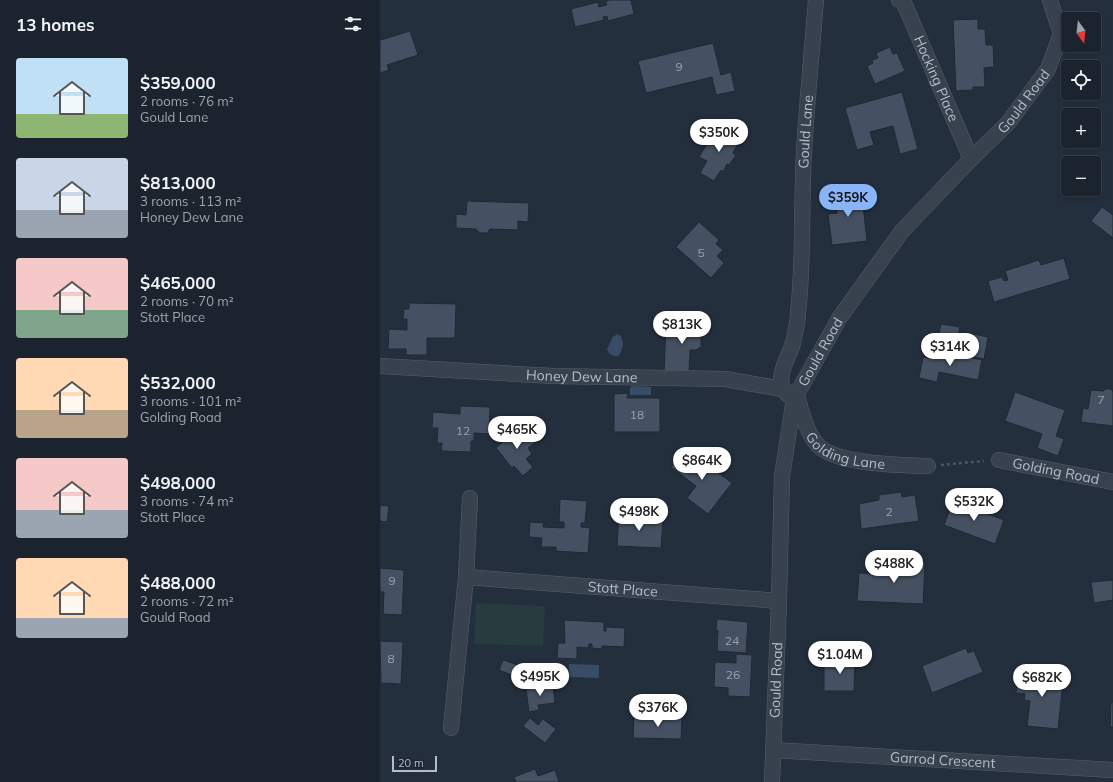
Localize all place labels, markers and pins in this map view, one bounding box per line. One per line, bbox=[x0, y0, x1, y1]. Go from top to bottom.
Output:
pin: $350K bbox=[691, 119, 747, 153]
pin: $359K bbox=[820, 184, 876, 218]
pin: $813K bbox=[654, 311, 710, 345]
pin: $314K bbox=[922, 333, 978, 367]
pin: $465K bbox=[489, 416, 545, 450]
pin: $864K bbox=[674, 447, 730, 481]
pin: $532K bbox=[946, 488, 1002, 522]
pin: $498K bbox=[611, 498, 667, 532]
pin: $488K bbox=[866, 550, 922, 584]
pin: $1.04M bbox=[807, 641, 873, 675]
pin: $495K bbox=[512, 663, 568, 697]
pin: $682K bbox=[1014, 664, 1070, 698]
pin: $376K bbox=[630, 694, 686, 728]

